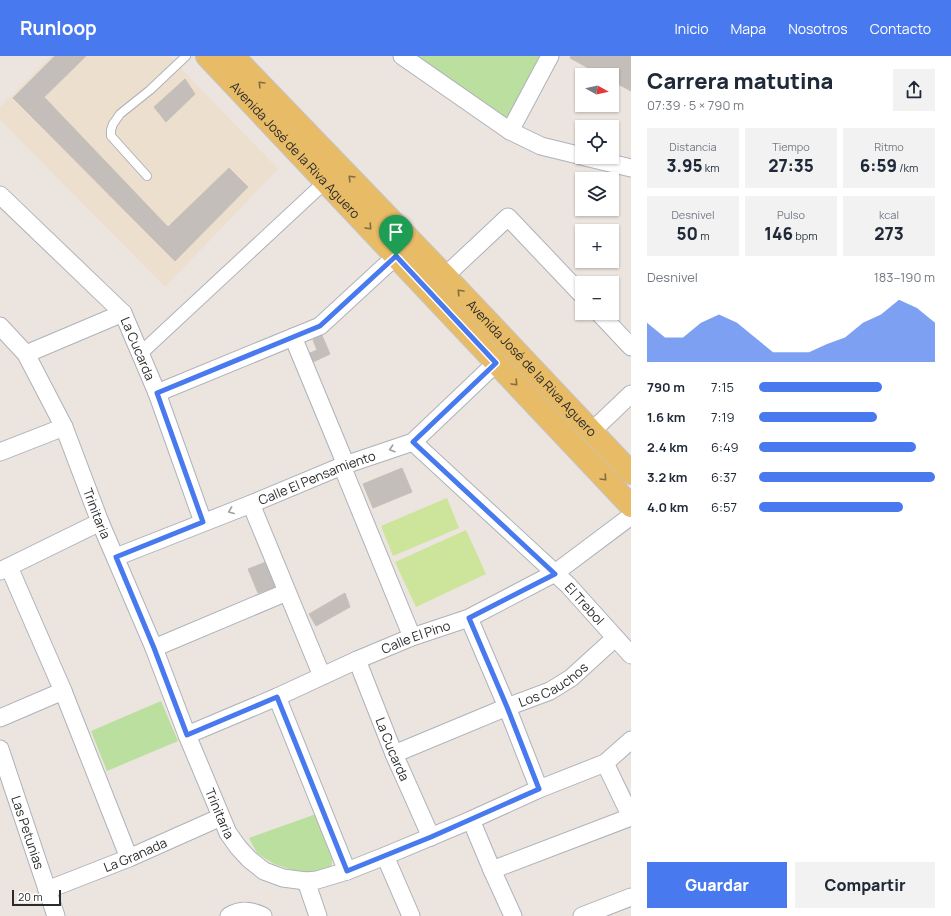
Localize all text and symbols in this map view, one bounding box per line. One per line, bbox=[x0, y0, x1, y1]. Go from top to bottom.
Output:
text: Runloop bbox=[20, 15, 97, 41]
text: Inicio bbox=[675, 19, 709, 38]
text: Mapa bbox=[731, 19, 766, 38]
text: Nosotros bbox=[788, 19, 848, 38]
text: Contacto bbox=[870, 19, 931, 38]
text: Carrera matutina bbox=[647, 66, 833, 96]
north arrow bbox=[575, 68, 619, 112]
map controls bbox=[575, 68, 619, 320]
button: share bbox=[893, 69, 935, 111]
street label: Avenida José de la Riva Aguero bbox=[226, 77, 365, 223]
one-way arrow bbox=[259, 82, 266, 89]
text: 07:39 · 5 × 790 m bbox=[647, 96, 744, 114]
button: locate bbox=[575, 120, 619, 164]
text: Distancia bbox=[669, 139, 717, 154]
text: Tiempo bbox=[772, 139, 810, 154]
text: Ritmo bbox=[874, 139, 904, 154]
text: 3.95 bbox=[666, 154, 703, 177]
text: 27:35 bbox=[768, 154, 814, 177]
text: 6:59 bbox=[860, 154, 897, 177]
text: km bbox=[703, 160, 720, 175]
text: /km bbox=[897, 160, 918, 175]
button: layers bbox=[575, 172, 619, 216]
one-way arrow bbox=[348, 175, 356, 183]
text: Desnivel bbox=[671, 207, 715, 222]
text: Pulso bbox=[777, 207, 805, 222]
text: kcal bbox=[879, 207, 899, 222]
pin bbox=[379, 215, 413, 256]
icon: arrive bbox=[385, 221, 407, 243]
one-way arrow bbox=[364, 222, 372, 230]
text: 50 bbox=[676, 222, 698, 245]
text: 146 bbox=[764, 222, 793, 245]
text: 273 bbox=[874, 222, 904, 245]
button: + bbox=[575, 224, 619, 268]
text: m bbox=[698, 228, 710, 243]
text: bpm bbox=[793, 228, 818, 243]
text: Desnivel bbox=[647, 268, 698, 286]
text: 183–190 m bbox=[874, 268, 935, 286]
button: − bbox=[575, 276, 619, 320]
one-way arrow bbox=[457, 289, 465, 297]
street label: Avenida José de la Riva Aguero bbox=[463, 296, 601, 441]
street label: La Cucarda bbox=[117, 314, 160, 383]
one-way arrow bbox=[510, 378, 518, 386]
text: 790 m bbox=[647, 378, 685, 396]
text: 7:15 bbox=[711, 378, 734, 396]
text: 1.6 km bbox=[647, 408, 685, 426]
text: 7:19 bbox=[711, 408, 735, 426]
text: 2.4 km bbox=[647, 438, 688, 456]
text: 6:49 bbox=[711, 438, 739, 456]
one-way arrow bbox=[388, 444, 395, 453]
street label: Calle El Pensamiento bbox=[255, 446, 378, 509]
text: 3.2 km bbox=[647, 468, 688, 486]
text: 6:37 bbox=[711, 468, 737, 486]
one-way arrow bbox=[599, 473, 606, 480]
street label: Trinitaria bbox=[79, 485, 115, 542]
text: 4.0 km bbox=[647, 498, 688, 516]
text: 6:57 bbox=[711, 498, 737, 516]
one-way arrow bbox=[228, 507, 235, 515]
street label: El Trebol bbox=[561, 579, 608, 629]
street label: Calle El Pino bbox=[378, 616, 453, 658]
street label: Los Cauchos bbox=[516, 658, 592, 711]
street label: La Cucarda bbox=[371, 715, 414, 784]
street label: Trinitaria bbox=[201, 785, 238, 842]
street label: Las Petunias bbox=[7, 793, 49, 872]
street label: La Granada bbox=[101, 833, 170, 876]
button: Guardar bbox=[647, 862, 787, 908]
button: Compartir bbox=[795, 862, 935, 908]
scale bar bbox=[12, 888, 61, 907]
text: 20 m bbox=[18, 889, 43, 904]

